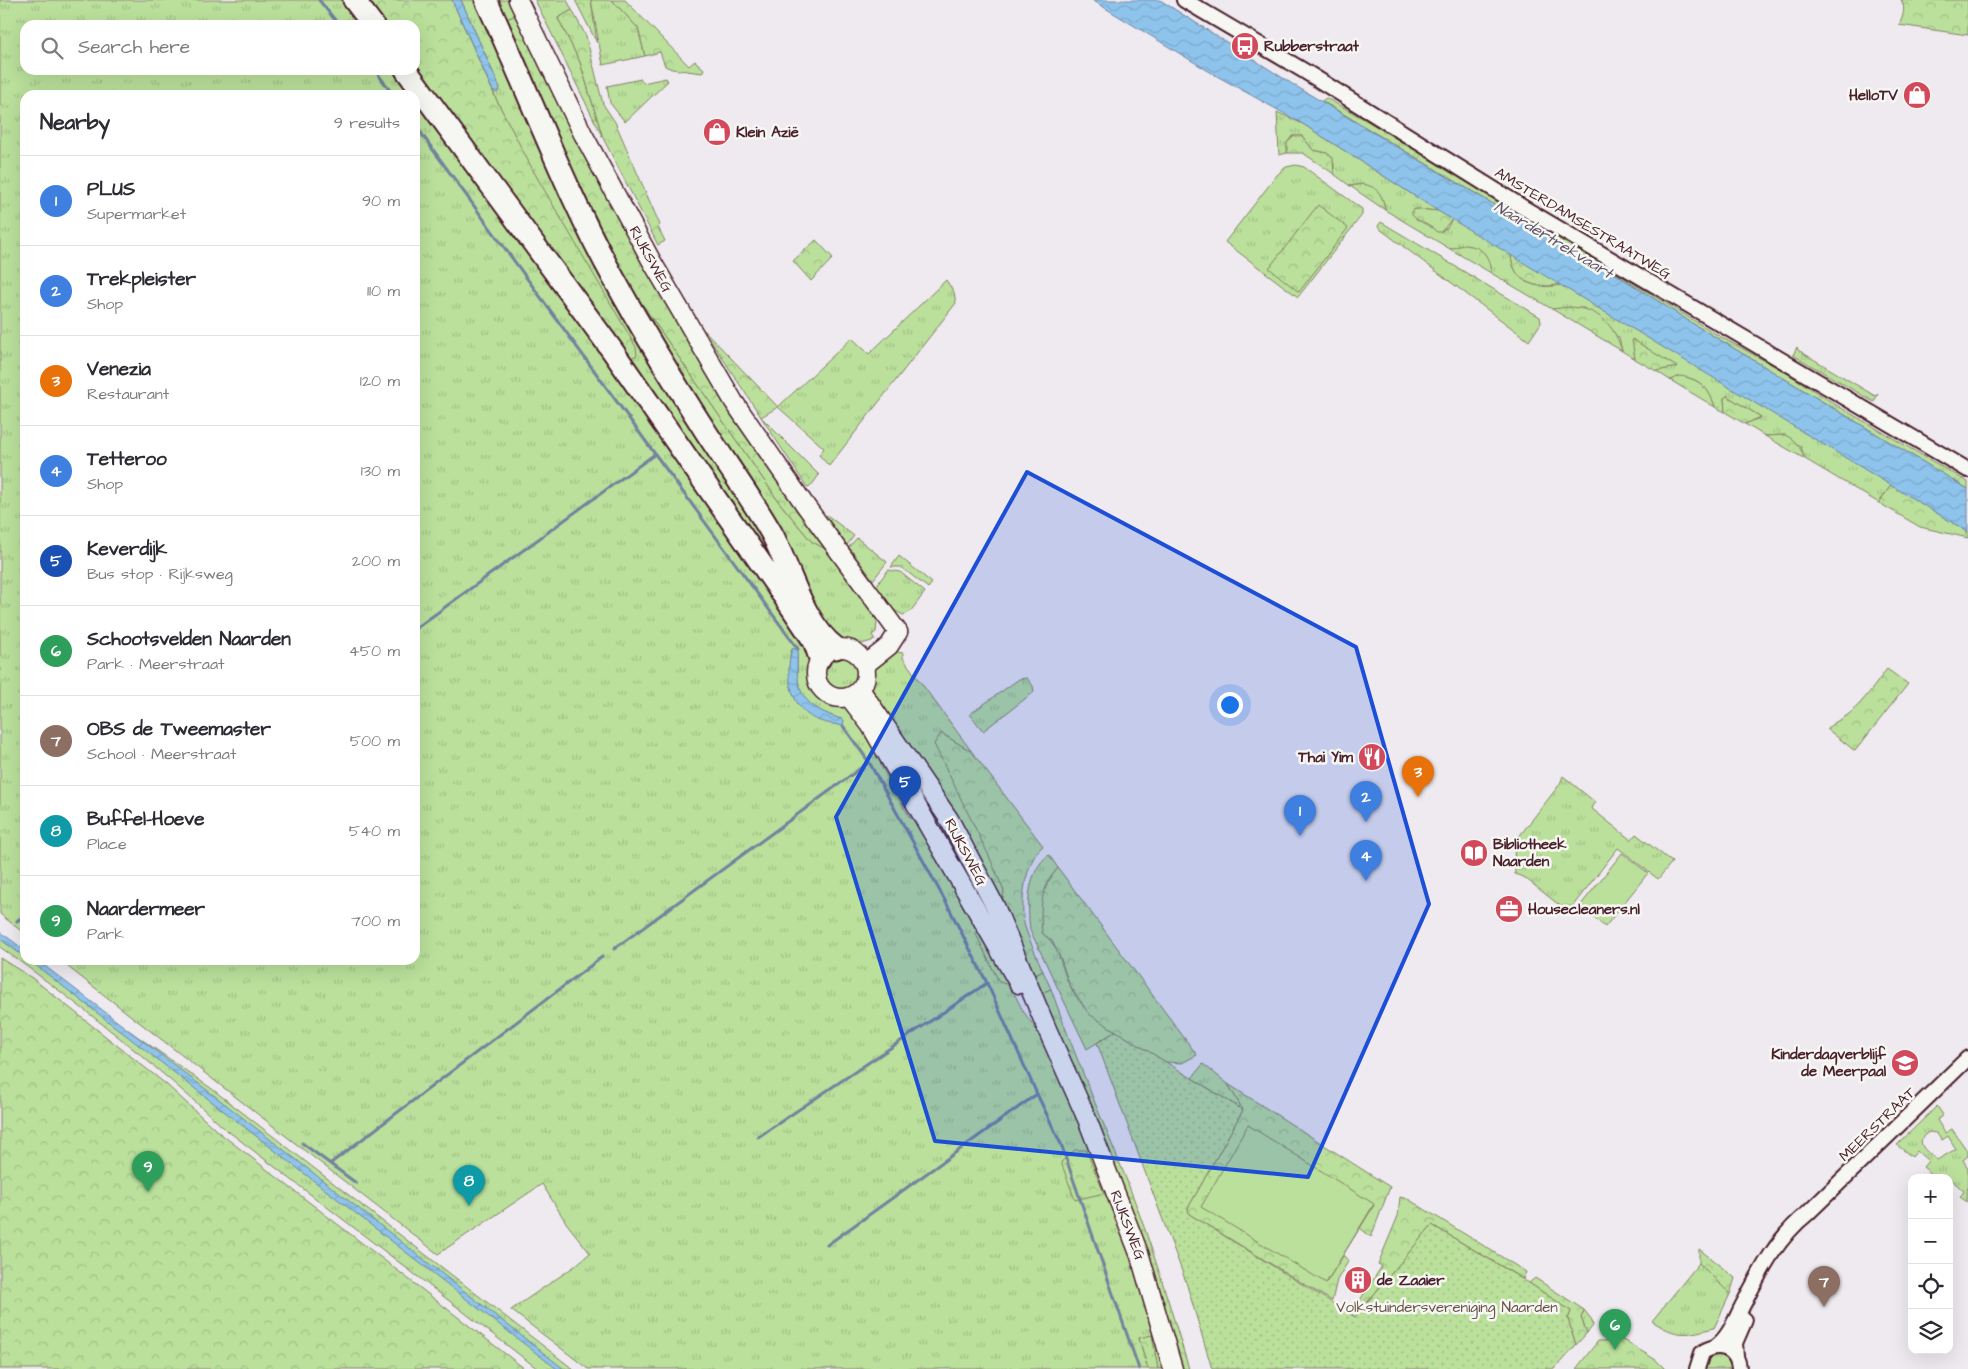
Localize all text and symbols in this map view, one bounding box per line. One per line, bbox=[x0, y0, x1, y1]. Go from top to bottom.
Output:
search box bbox=[20, 20, 420, 75]
bus stop icon: Rubberstraat bbox=[1230, 31, 1260, 61]
icon: search bbox=[38, 34, 66, 62]
text: Search here bbox=[78, 34, 190, 61]
place label: Rubberstraat bbox=[1264, 36, 1360, 57]
shop icon: HelloTV bbox=[1902, 80, 1932, 110]
place label: HelloTV bbox=[1849, 85, 1899, 106]
text: Nearby bbox=[40, 108, 110, 137]
text: 9 results bbox=[334, 112, 400, 134]
shop icon: Klein Azië bbox=[702, 117, 732, 147]
place label: Klein Azië bbox=[736, 122, 799, 143]
street label: AMSTERDAMSESTRAATWEG bbox=[1491, 162, 1675, 285]
text: PLUS bbox=[87, 176, 135, 203]
text: 1 bbox=[55, 190, 57, 212]
text: 90 m bbox=[362, 190, 400, 212]
water label: Naardertrekvaart bbox=[1490, 196, 1618, 285]
text: Supermarket bbox=[87, 203, 186, 225]
street label: RIJKSWEG bbox=[624, 222, 678, 297]
text: Trekpleister bbox=[87, 266, 196, 293]
text: 2 bbox=[51, 280, 61, 302]
text: 110 m bbox=[367, 280, 400, 302]
text: Shop bbox=[87, 293, 123, 315]
text: Venezia bbox=[87, 356, 151, 383]
text: 3 bbox=[52, 370, 60, 392]
text: 120 m bbox=[360, 370, 400, 392]
text: Restaurant bbox=[87, 383, 169, 405]
text: Tetteroo bbox=[87, 446, 167, 473]
text: 4 bbox=[51, 460, 61, 482]
text: 130 m bbox=[361, 460, 400, 482]
text: Shop bbox=[87, 473, 123, 495]
text: Keverdijk bbox=[87, 536, 167, 563]
text: 5 bbox=[50, 550, 62, 572]
text: 200 m bbox=[352, 550, 400, 572]
text: Bus stop · Rijksweg bbox=[87, 563, 233, 585]
text: Schootsvelden Naarden bbox=[87, 626, 291, 653]
text: 6 bbox=[51, 640, 61, 662]
text: 450 m bbox=[349, 640, 400, 662]
text: Park · Meerstraat bbox=[87, 653, 225, 675]
your location bbox=[1217, 692, 1243, 718]
text: OBS de Tweemaster bbox=[87, 716, 271, 743]
text: 7 bbox=[51, 730, 61, 752]
text: 500 m bbox=[350, 730, 400, 752]
restaurant icon: Thai Yim bbox=[1357, 742, 1387, 772]
text: School · Meerstraat bbox=[87, 743, 236, 765]
place label: Thai Yim bbox=[1297, 747, 1353, 768]
pin: 3 bbox=[1402, 756, 1434, 797]
pin: 5 bbox=[889, 766, 921, 807]
pin: 2 bbox=[1350, 781, 1382, 822]
pin: 1 bbox=[1284, 795, 1316, 836]
text: Buffel-Hoeve bbox=[87, 806, 205, 833]
street label: RIJKSWEG bbox=[939, 815, 992, 890]
text: 8 bbox=[51, 820, 61, 842]
text: 540 m bbox=[349, 820, 400, 842]
text: Place bbox=[87, 833, 127, 855]
place label: Bibliotheek Naarden bbox=[1493, 834, 1567, 872]
library icon: Bibliotheek Naarden bbox=[1459, 838, 1489, 868]
pin: 4 bbox=[1350, 840, 1382, 881]
office icon: Housecleaners.nl bbox=[1494, 894, 1524, 924]
text: Naardermeer bbox=[87, 896, 205, 923]
place label: Housecleaners.nl bbox=[1528, 899, 1640, 920]
text: 9 bbox=[51, 910, 61, 932]
text: 700 m bbox=[351, 910, 400, 932]
text: Park bbox=[87, 923, 124, 945]
place label: Kinderdagverblijf de Meerpaal bbox=[1771, 1044, 1887, 1082]
school or university icon: Kinderdagverblijf de Meerpaal bbox=[1890, 1048, 1920, 1078]
street label: MEERSTRAAT bbox=[1834, 1082, 1921, 1166]
pin: 9 bbox=[132, 1151, 164, 1192]
pin: 8 bbox=[453, 1165, 485, 1206]
map controls bbox=[1908, 1174, 1953, 1354]
button: + bbox=[1908, 1174, 1953, 1219]
street label: RIJKSWEG bbox=[1105, 1187, 1151, 1264]
button: − bbox=[1908, 1219, 1953, 1264]
button: locate bbox=[1908, 1264, 1953, 1309]
building icon: de Zaaier bbox=[1343, 1265, 1373, 1295]
pin: 7 bbox=[1808, 1266, 1840, 1307]
place label: de Zaaier bbox=[1376, 1270, 1445, 1291]
park label: Volkstuindersvereniging Naarden bbox=[1336, 1297, 1558, 1319]
pin: 6 bbox=[1599, 1309, 1631, 1350]
button: layers bbox=[1908, 1309, 1953, 1354]

